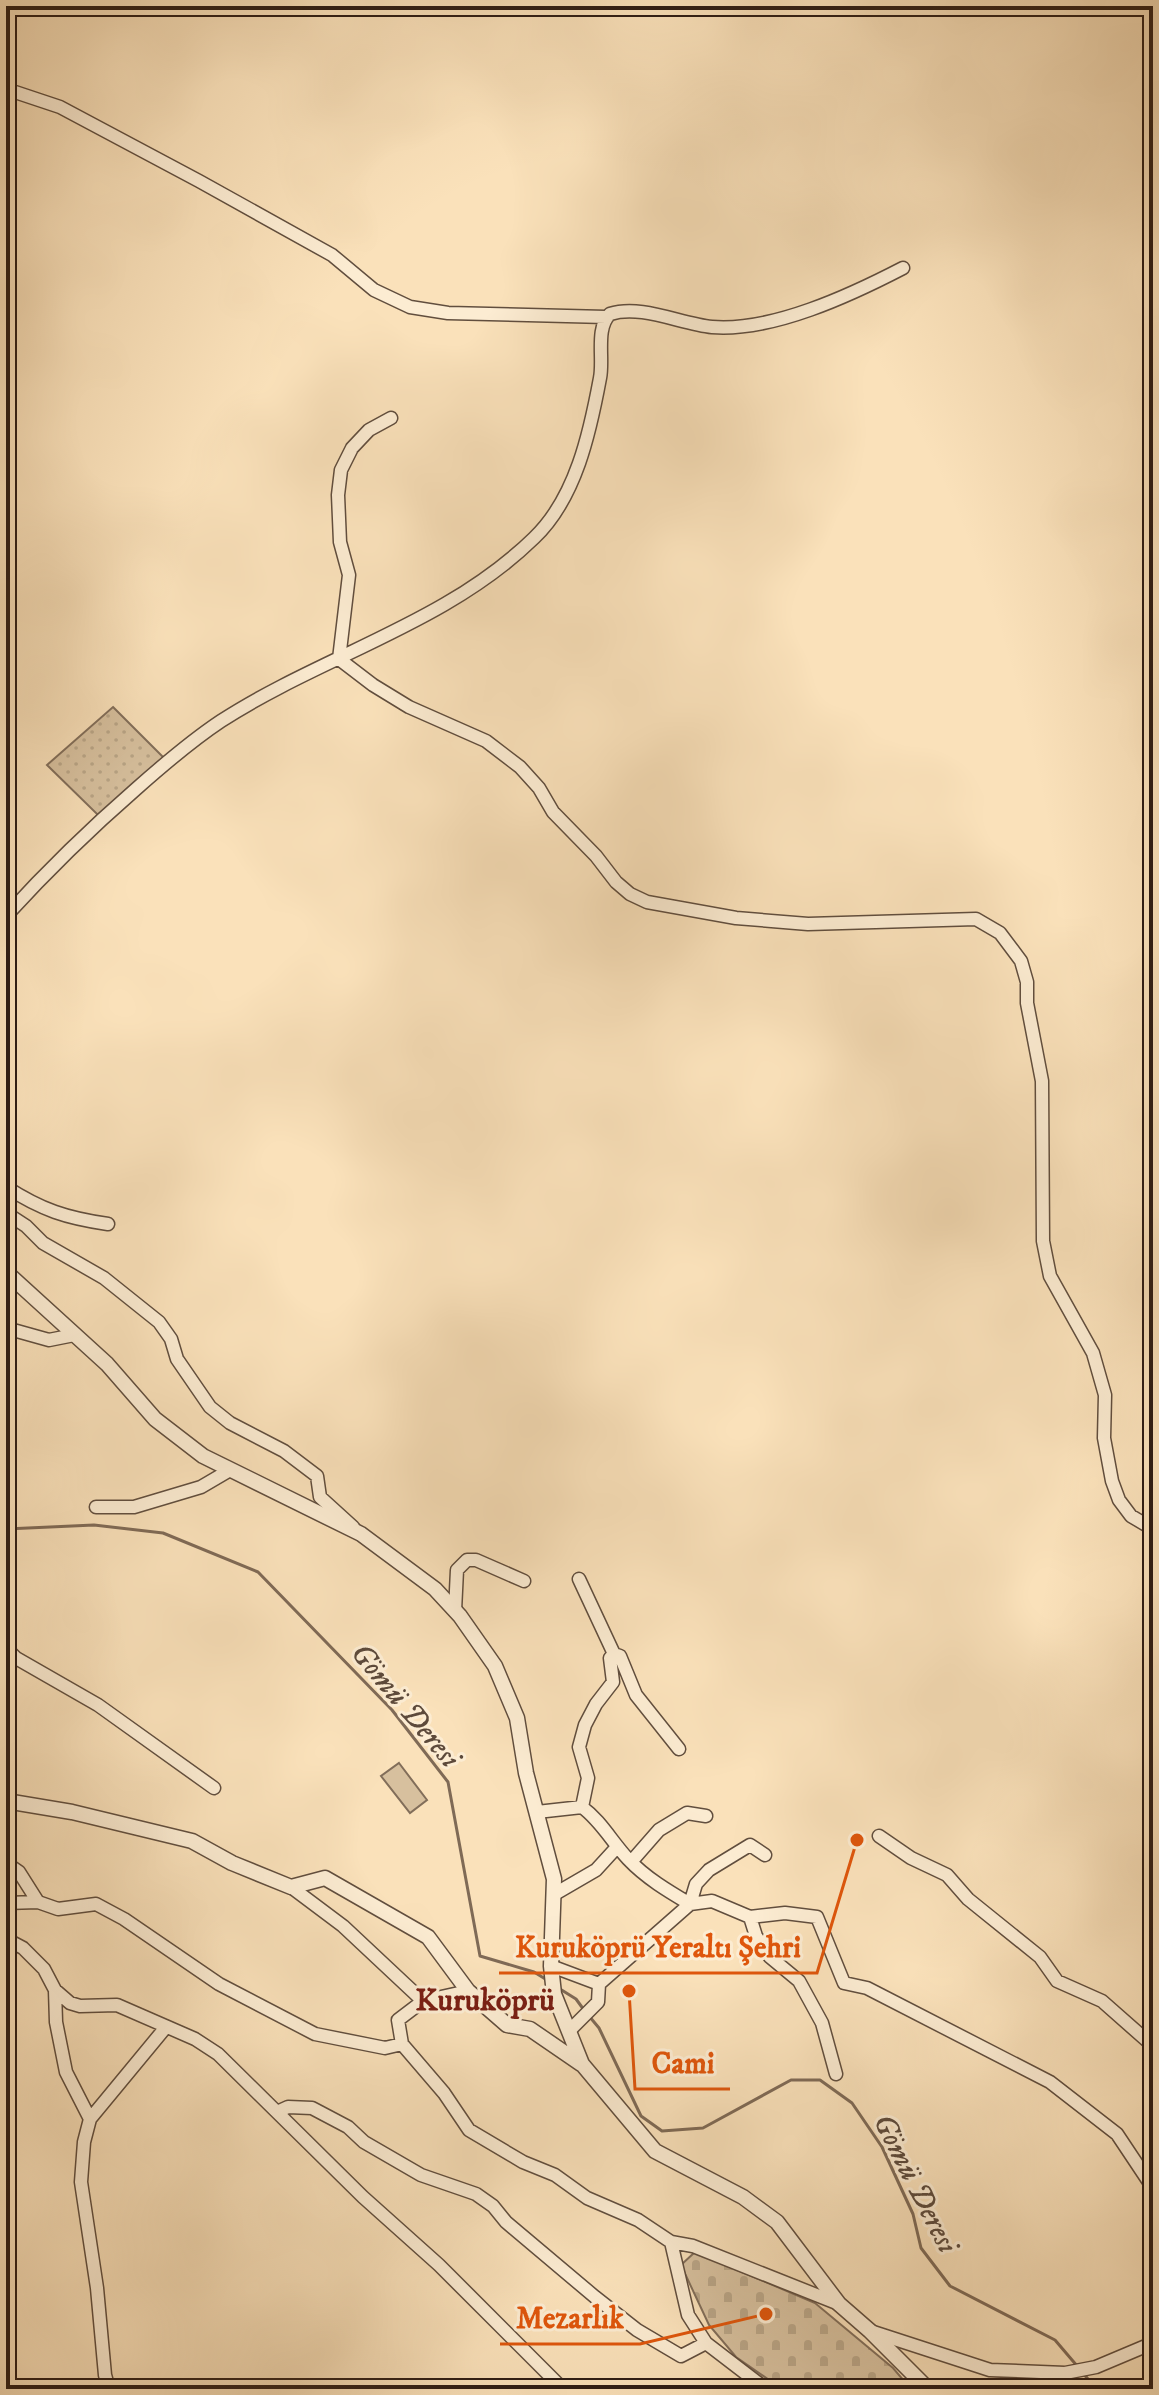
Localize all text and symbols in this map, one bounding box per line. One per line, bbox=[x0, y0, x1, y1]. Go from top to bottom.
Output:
water label: Gömü Deresi bbox=[342, 1636, 469, 1778]
callout: Kuruköprü Yeraltı Şehri bbox=[499, 1919, 817, 1973]
text: Kuruköprü Yeraltı Şehri bbox=[515, 1930, 801, 1967]
district label: Kuruköprü bbox=[415, 1981, 555, 2021]
callout: Cami bbox=[635, 2035, 730, 2089]
text: Cami bbox=[652, 2046, 715, 2083]
water label: Gömü Deresi bbox=[864, 2108, 967, 2261]
callout: Mezarlık bbox=[500, 2290, 640, 2344]
text: Mezarlık bbox=[516, 2301, 625, 2338]

